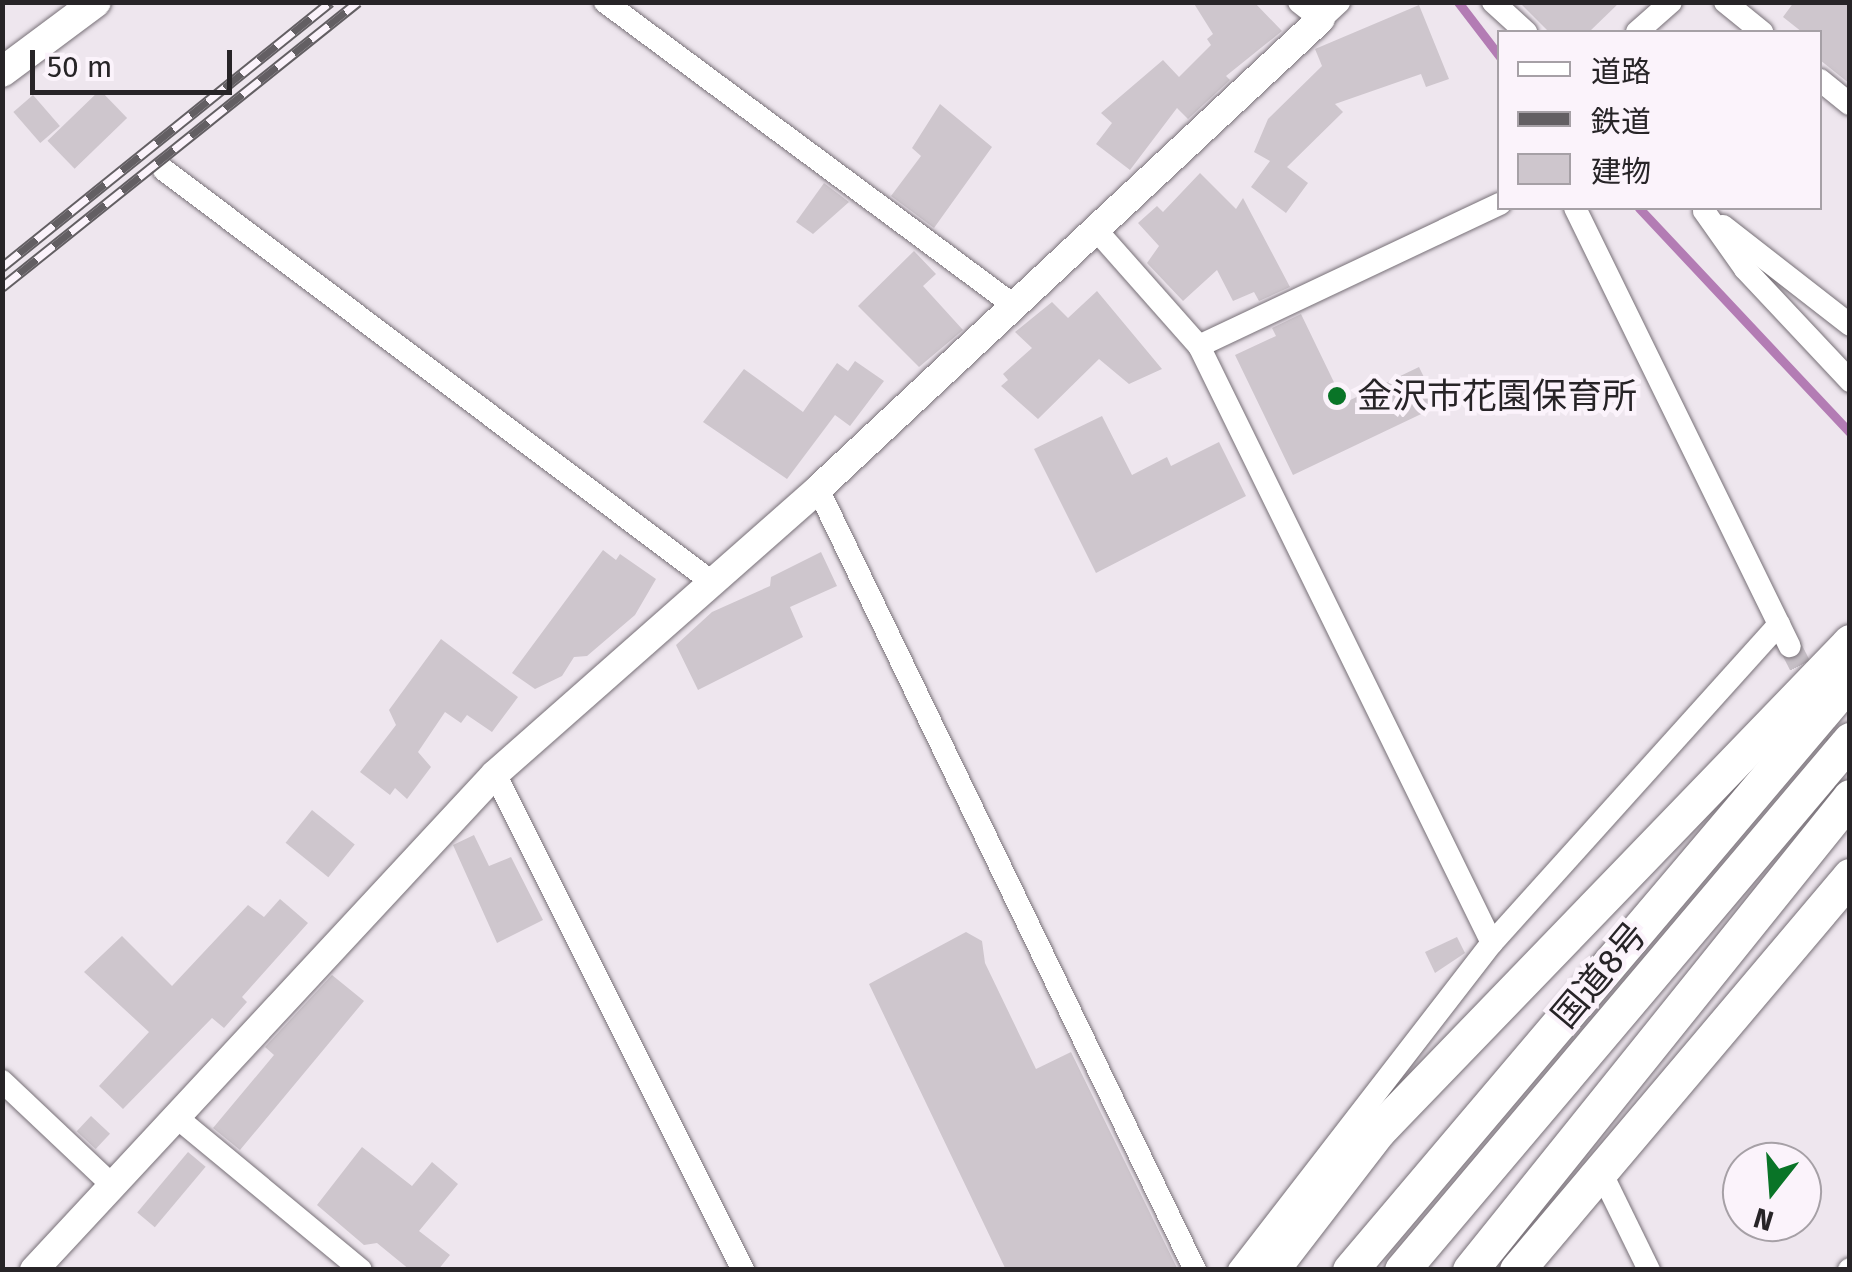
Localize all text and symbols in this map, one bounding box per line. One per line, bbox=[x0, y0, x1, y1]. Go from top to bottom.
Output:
scale bar bbox=[35, 30, 238, 92]
legend bbox=[1497, 30, 1822, 210]
text: 50 m bbox=[47, 49, 112, 85]
text: 道路 bbox=[1591, 54, 1651, 90]
text: 鉄道 bbox=[1591, 104, 1651, 140]
text: 建物 bbox=[1591, 154, 1651, 190]
place label: 金沢市花園保育所 bbox=[1357, 375, 1637, 417]
marker: 金沢市花園保育所 bbox=[1326, 385, 1348, 407]
street label: 国道8号 bbox=[1543, 914, 1655, 1036]
north arrow bbox=[1722, 1142, 1822, 1242]
text: N bbox=[1750, 1201, 1777, 1238]

